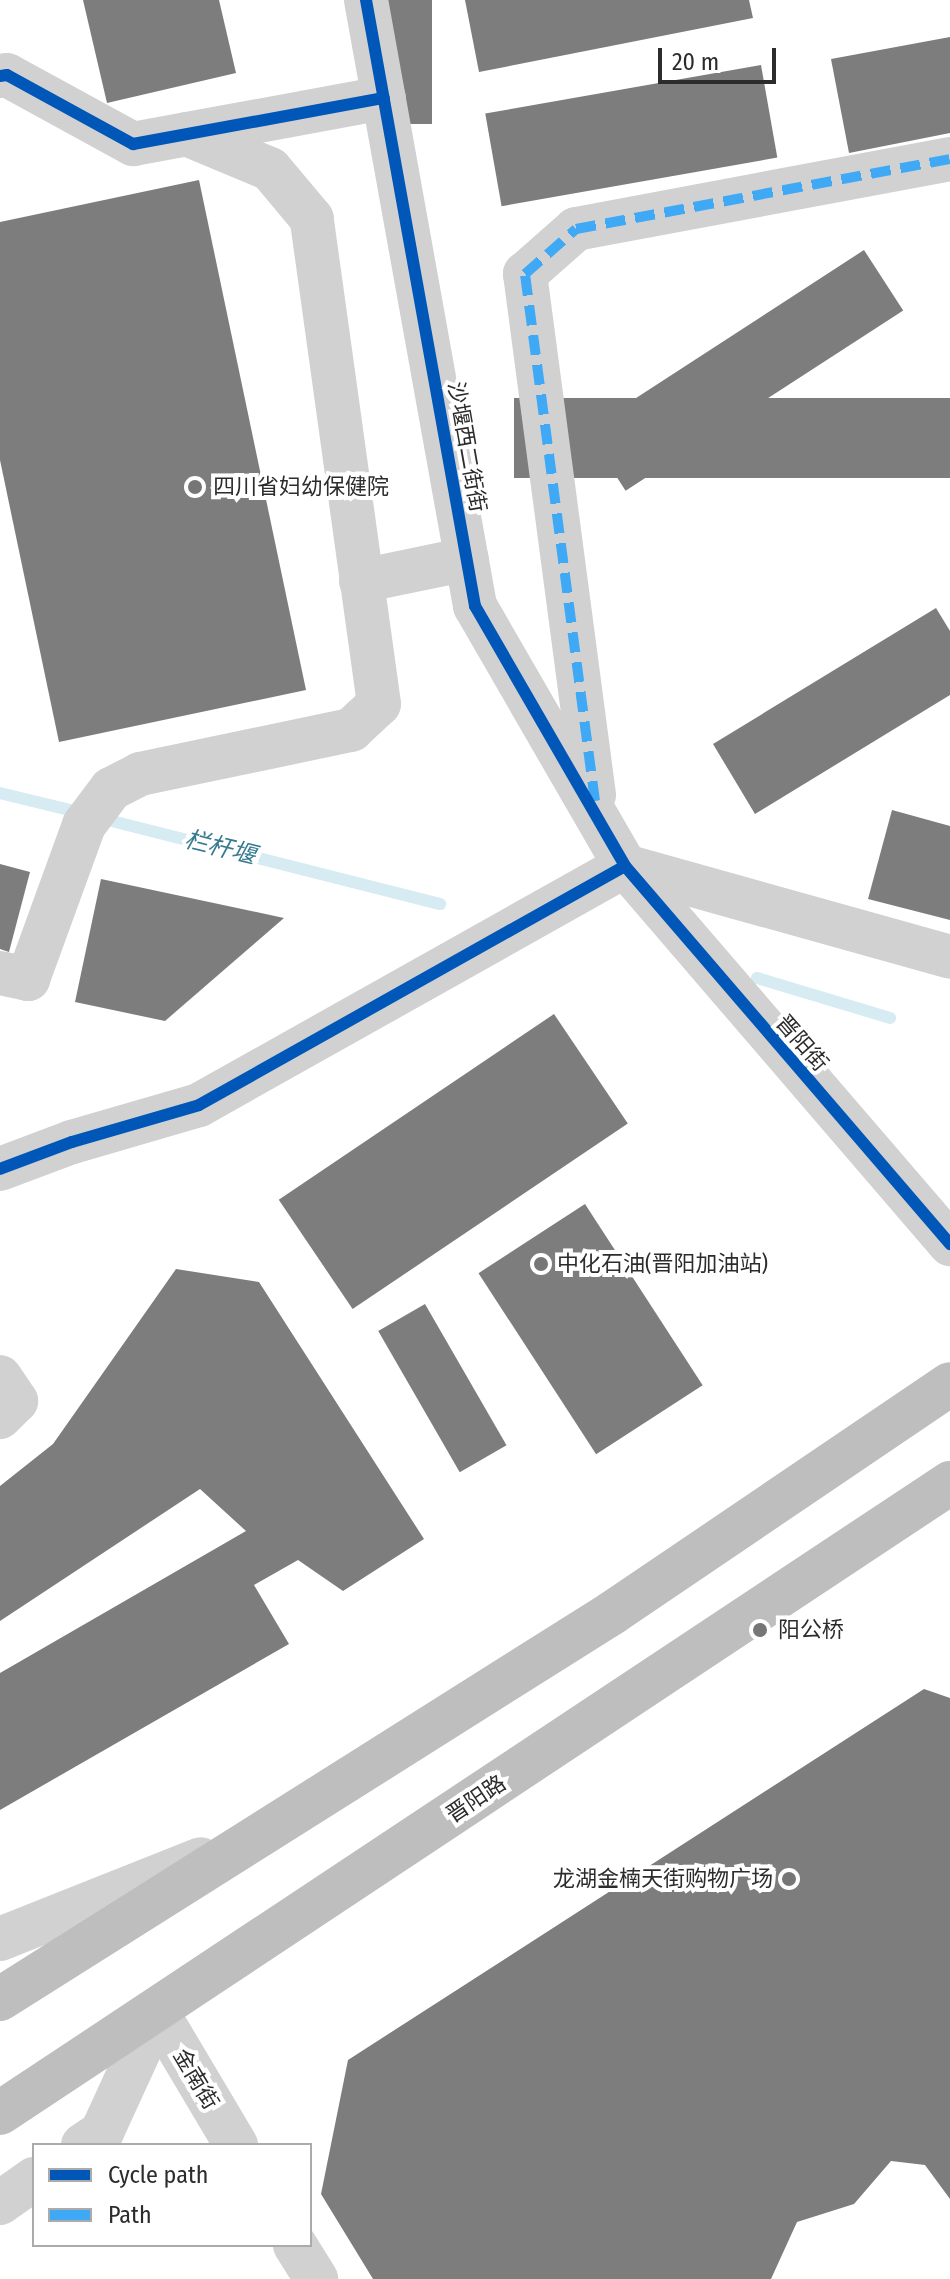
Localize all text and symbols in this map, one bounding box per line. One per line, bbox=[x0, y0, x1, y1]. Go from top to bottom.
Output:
scale bar bbox=[662, 32, 780, 82]
text: 20 m bbox=[672, 48, 719, 76]
street label: 沙堰西二街街 bbox=[443, 380, 491, 514]
place label: 四川省妇幼保健院 bbox=[213, 474, 389, 500]
marker: 四川省妇幼保健院 bbox=[184, 476, 206, 498]
water label: 栏杆堰 bbox=[182, 825, 258, 871]
street label: 晋阳街 bbox=[770, 1009, 834, 1077]
place label: 中化石油(晋阳加油站) bbox=[557, 1251, 768, 1277]
marker: 中化石油(晋阳加油站) bbox=[532, 1255, 550, 1273]
place label: 阳公桥 bbox=[778, 1617, 844, 1643]
marker: 阳公桥 bbox=[749, 1619, 771, 1641]
street label: 晋阳路 bbox=[441, 1770, 511, 1828]
place label: 龙湖金楠天街购物广场 bbox=[553, 1866, 773, 1892]
marker: 龙湖金楠天街购物广场 bbox=[780, 1870, 798, 1888]
street label: 金南街 bbox=[168, 2044, 224, 2114]
legend bbox=[32, 2143, 312, 2247]
text: Cycle path bbox=[108, 2161, 208, 2189]
text: Path bbox=[108, 2201, 152, 2229]

